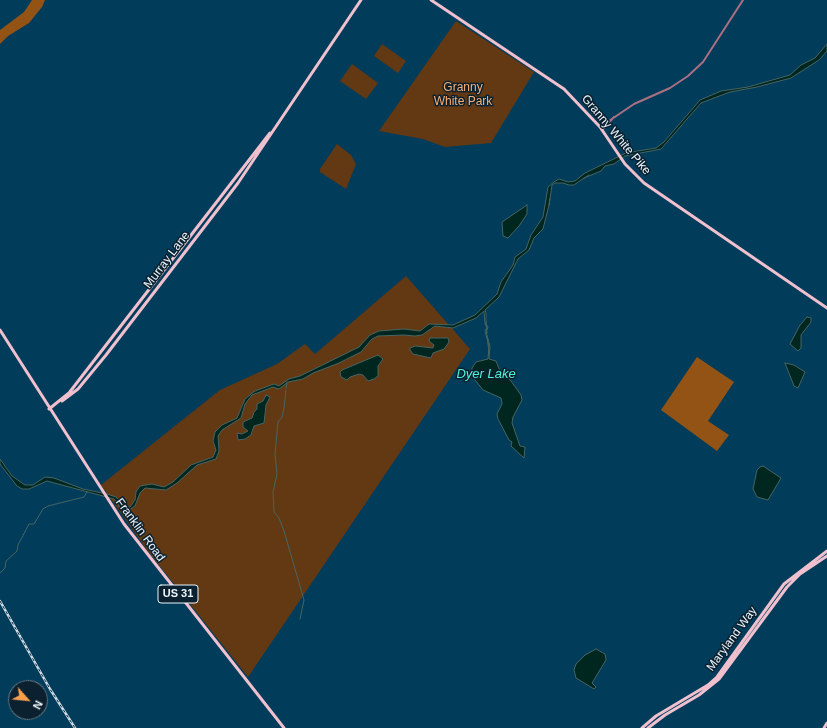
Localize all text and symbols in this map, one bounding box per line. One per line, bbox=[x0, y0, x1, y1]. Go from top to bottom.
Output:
park label: Granny White Park bbox=[434, 81, 492, 109]
street label: Granny White Pike bbox=[578, 92, 654, 178]
street label: Murray Lane bbox=[141, 229, 193, 291]
water label: Dyer Lake bbox=[456, 366, 516, 382]
street label: Franklin Road bbox=[112, 496, 168, 564]
road number: US 31 bbox=[158, 585, 198, 603]
street label: Maryland Way bbox=[704, 604, 760, 674]
north arrow bbox=[8, 680, 48, 720]
text: N bbox=[31, 699, 45, 711]

